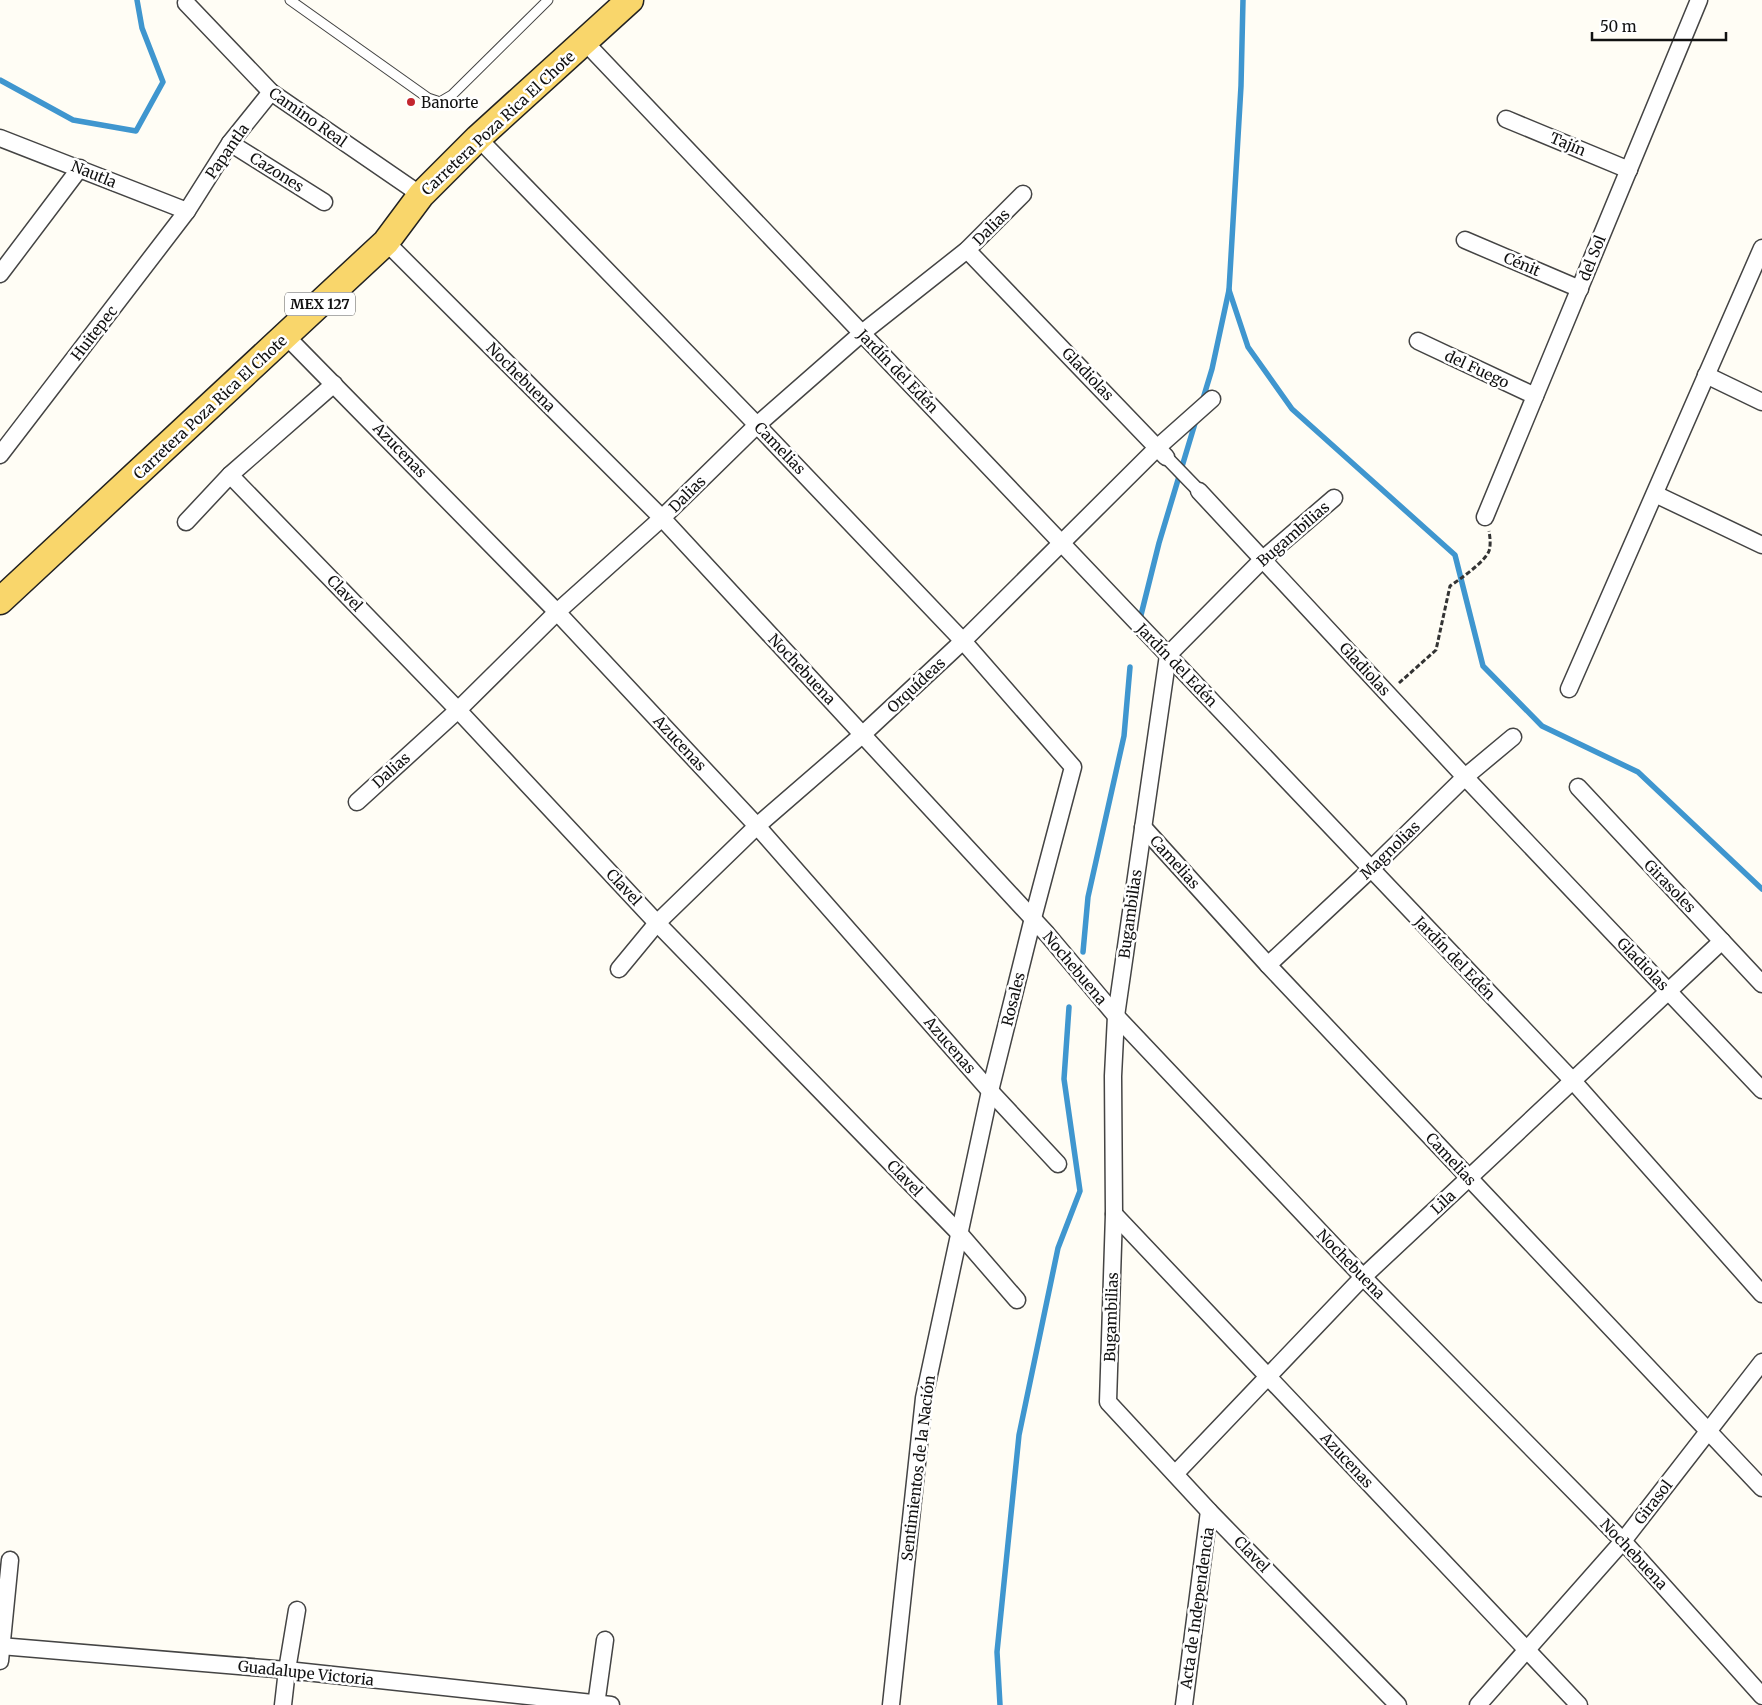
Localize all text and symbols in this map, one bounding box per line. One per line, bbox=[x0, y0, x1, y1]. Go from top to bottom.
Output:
scale bar bbox=[1592, 10, 1726, 42]
text: 50 m bbox=[1600, 17, 1637, 36]
street label: Carretera Poza Rica El Chote bbox=[417, 47, 579, 199]
street label: Camino Real bbox=[265, 83, 351, 151]
place label: Banorte bbox=[421, 93, 478, 112]
marker: Banorte bbox=[405, 96, 417, 108]
street label: Papantla bbox=[201, 120, 253, 182]
street label: Tajín bbox=[1547, 128, 1589, 160]
street label: Cazones bbox=[246, 148, 308, 196]
street label: Nautla bbox=[69, 156, 119, 192]
street label: Dalias bbox=[969, 205, 1013, 249]
street label: del Sol bbox=[1574, 232, 1610, 284]
street label: Cénit bbox=[1501, 248, 1543, 280]
road number: MEX 127 bbox=[285, 292, 355, 316]
street label: Huitepec bbox=[67, 301, 122, 364]
street label: Jardín del Edén bbox=[853, 325, 943, 417]
street label: Carretera Poza Rica El Chote bbox=[129, 331, 291, 483]
street label: Nochebuena bbox=[483, 339, 559, 415]
street label: Gladiolas bbox=[1058, 344, 1118, 404]
street label: del Fuego bbox=[1442, 346, 1512, 392]
street label: Azucenas bbox=[369, 418, 431, 481]
street label: Camelias bbox=[750, 418, 810, 478]
street label: Dalias bbox=[665, 472, 709, 516]
street label: Bugambilias bbox=[1253, 497, 1333, 571]
street label: Clavel bbox=[323, 571, 367, 615]
street label: Jardín del Edén bbox=[1132, 619, 1222, 711]
street label: Nochebuena bbox=[764, 630, 840, 708]
street label: Gladiolas bbox=[1335, 638, 1395, 700]
street label: Orquídeas bbox=[883, 653, 949, 717]
street label: Azucenas bbox=[649, 711, 710, 775]
street label: Dalias bbox=[368, 748, 414, 792]
street label: Magnolias bbox=[1356, 817, 1424, 883]
street label: Camelias bbox=[1146, 831, 1204, 893]
street label: Girasoles bbox=[1640, 856, 1700, 916]
street label: Clavel bbox=[602, 865, 646, 910]
street label: Bugambilias bbox=[1114, 868, 1146, 960]
street label: Jardín del Edén bbox=[1410, 912, 1500, 1004]
street label: Nochebuena bbox=[1039, 927, 1111, 1009]
street label: Gladiolas bbox=[1613, 934, 1673, 994]
street label: Rosales bbox=[997, 970, 1029, 1028]
street label: Azucenas bbox=[920, 1012, 980, 1077]
street label: Camelias bbox=[1422, 1129, 1480, 1189]
street label: Clavel bbox=[883, 1156, 927, 1200]
street label: Lila bbox=[1427, 1186, 1459, 1218]
street label: Nochebuena bbox=[1313, 1225, 1389, 1303]
street label: Bugambilias bbox=[1100, 1272, 1122, 1362]
street label: Sentimientos de la Nación bbox=[897, 1374, 939, 1562]
street label: Azucenas bbox=[1316, 1428, 1377, 1492]
street label: Girasol bbox=[1630, 1476, 1676, 1528]
street label: Nochebuena bbox=[1596, 1515, 1672, 1593]
street label: Acta de Independencia bbox=[1176, 1526, 1218, 1691]
street label: Clavel bbox=[1230, 1532, 1274, 1576]
street label: Guadalupe Victoria bbox=[237, 1656, 375, 1690]

